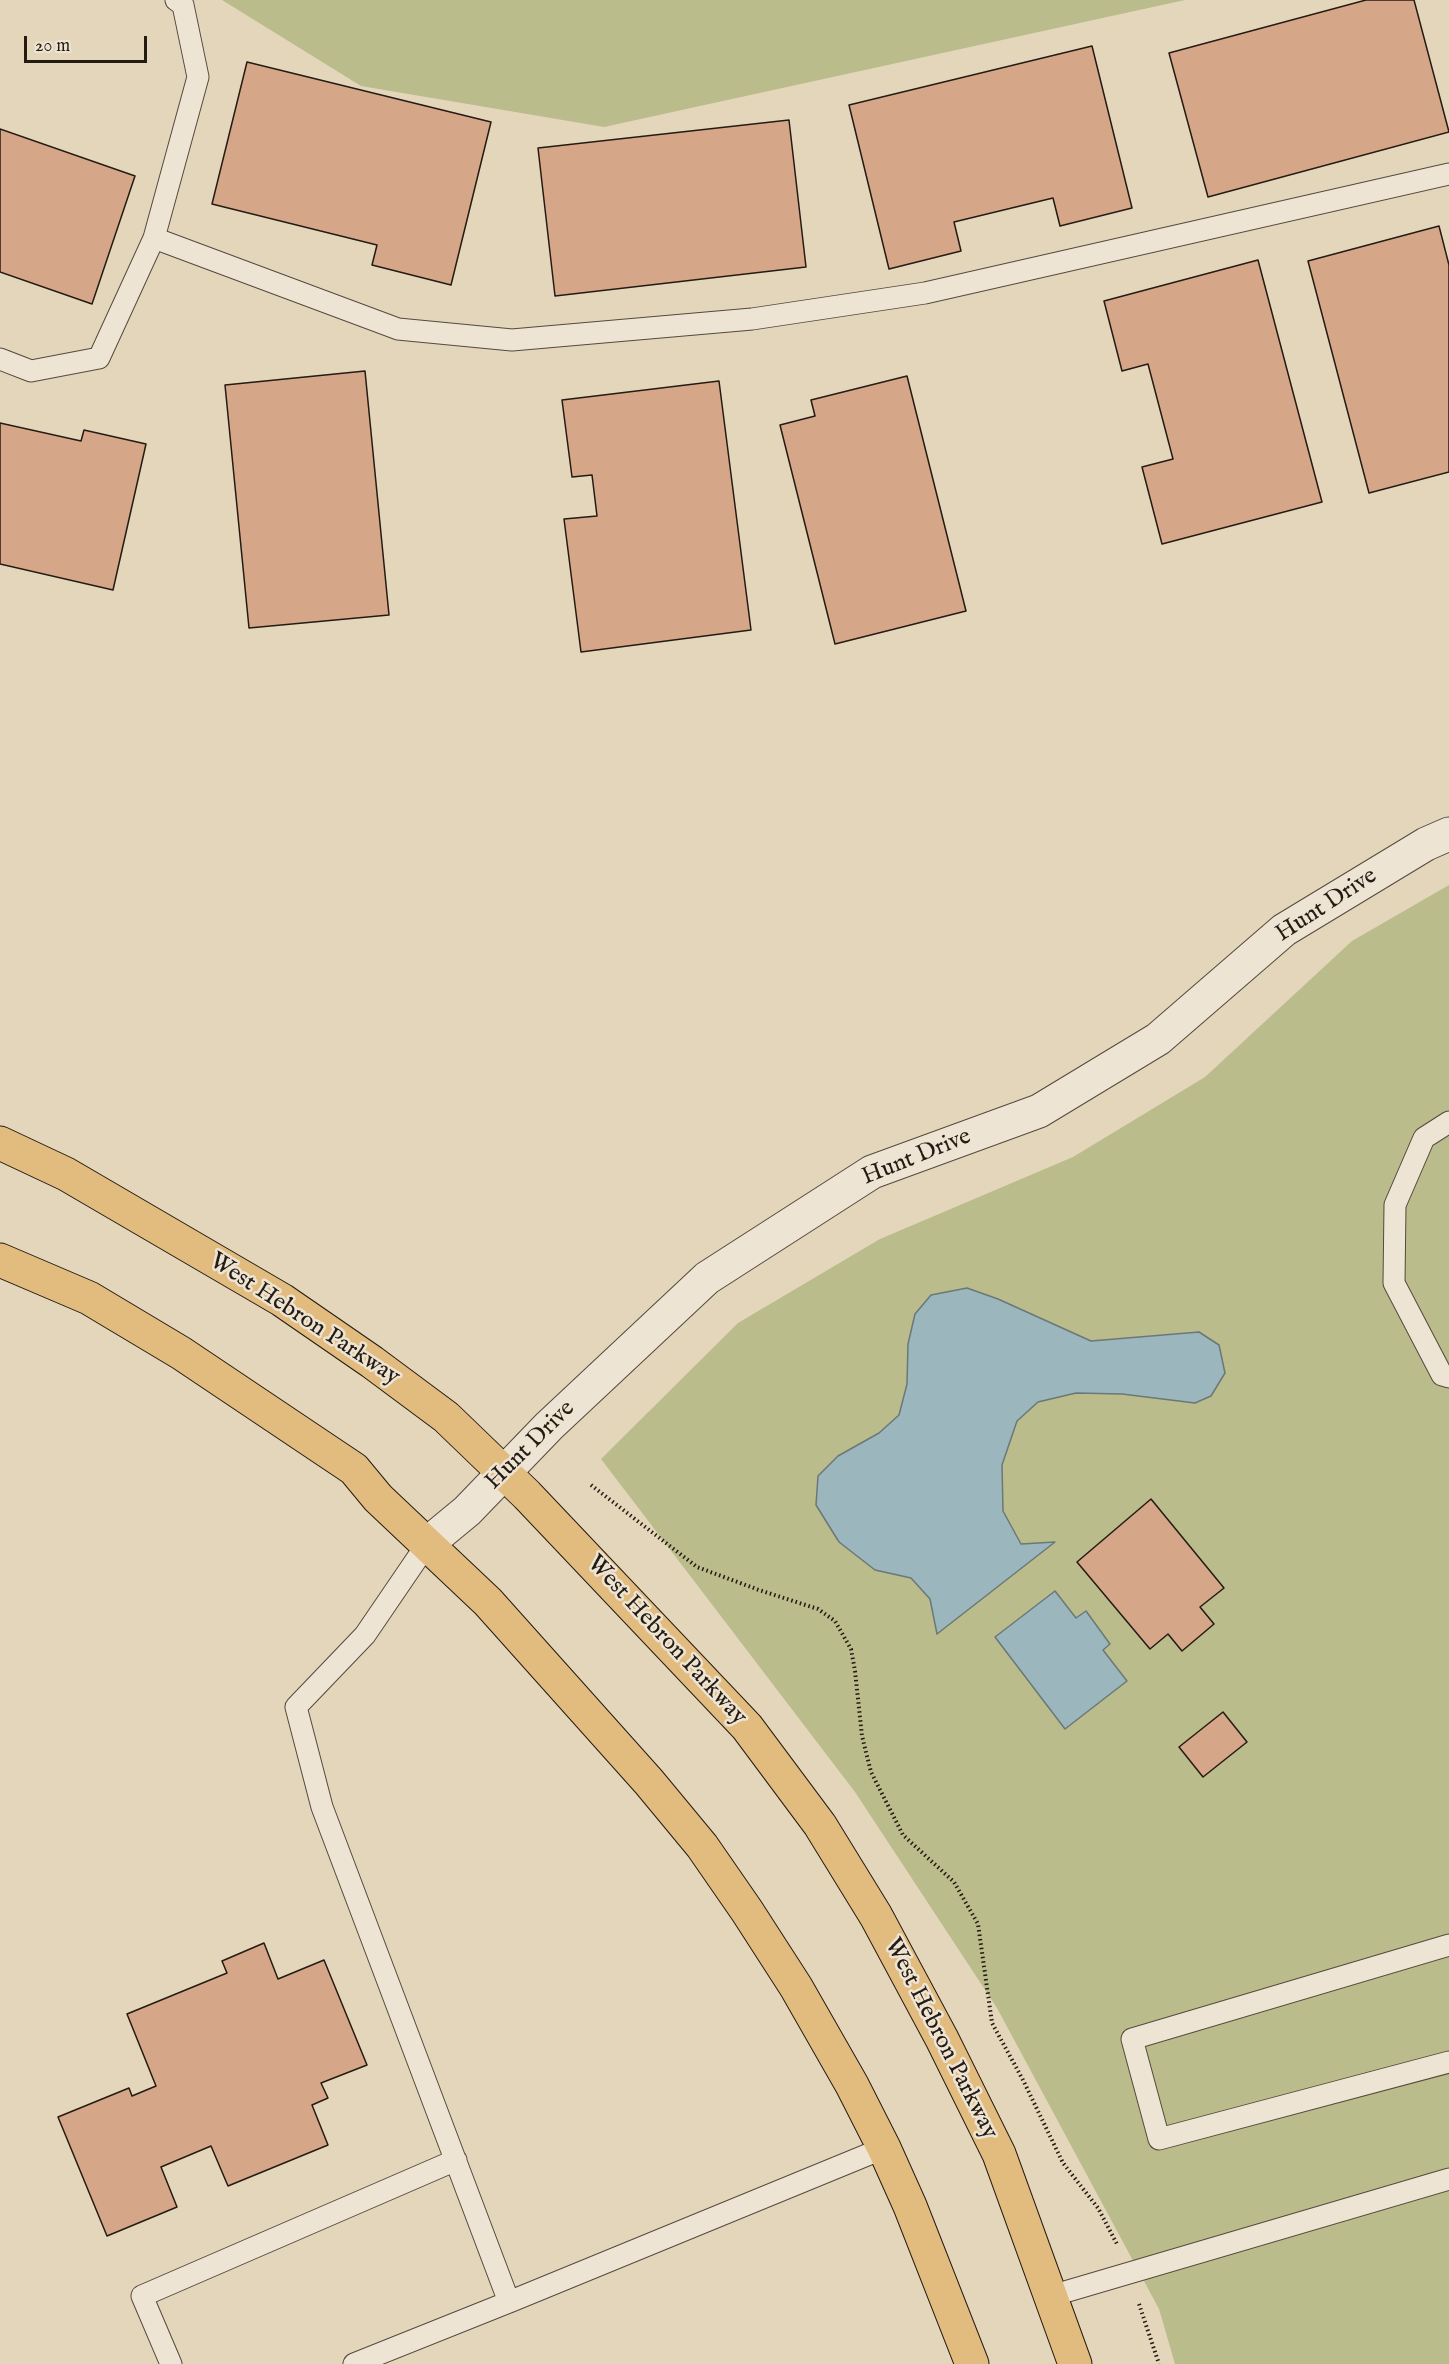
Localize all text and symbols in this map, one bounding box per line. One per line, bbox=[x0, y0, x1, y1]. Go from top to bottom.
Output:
scale bar bbox=[27, 24, 150, 62]
text: 20 m bbox=[35, 35, 70, 58]
street label: Hunt Drive bbox=[1271, 863, 1383, 949]
street label: Hunt Drive bbox=[858, 1123, 976, 1193]
street label: West Hebron Parkway bbox=[203, 1248, 405, 1392]
street label: Hunt Drive bbox=[480, 1395, 582, 1497]
street label: West Hebron Parkway bbox=[580, 1550, 752, 1732]
street label: West Hebron Parkway bbox=[877, 1934, 1003, 2144]

